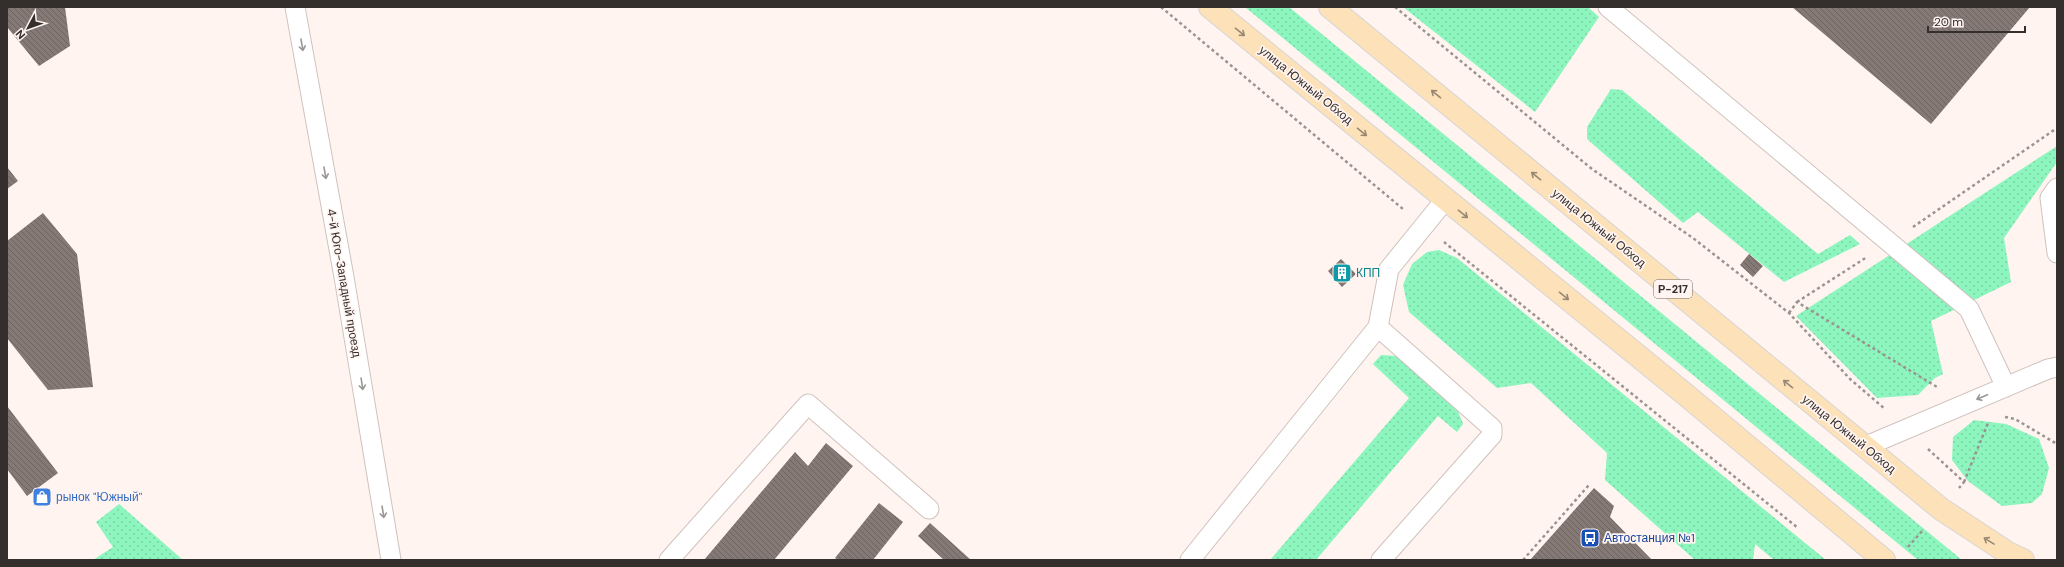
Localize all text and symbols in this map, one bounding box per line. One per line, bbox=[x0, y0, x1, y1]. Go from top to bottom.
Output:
north arrow bbox=[8, 8, 48, 48]
scale bar bbox=[1928, 8, 2025, 34]
text: 20 m bbox=[1934, 14, 1963, 30]
text: N bbox=[13, 27, 28, 42]
one-way arrow bbox=[1235, 27, 1246, 36]
one-way arrow bbox=[298, 38, 306, 51]
street label: улица Южный Обход bbox=[1256, 42, 1356, 128]
one-way arrow bbox=[1430, 89, 1441, 98]
one-way arrow bbox=[1357, 127, 1368, 136]
one-way arrow bbox=[321, 166, 329, 179]
one-way arrow bbox=[1531, 172, 1541, 181]
street label: улица Южный Обход bbox=[1549, 185, 1649, 271]
street label: 4-й Юго-Западный проезд bbox=[323, 207, 365, 359]
one-way arrow bbox=[1458, 210, 1468, 219]
building icon: КПП bbox=[1331, 262, 1353, 284]
place label: КПП bbox=[1356, 265, 1380, 281]
road number: Р-217 bbox=[1654, 280, 1692, 298]
one-way arrow bbox=[1559, 292, 1569, 301]
one-way arrow bbox=[358, 377, 366, 390]
one-way arrow bbox=[1782, 379, 1793, 388]
street label: улица Южный Обход bbox=[1799, 391, 1899, 477]
one-way arrow bbox=[1976, 394, 1988, 401]
shop icon: рынок "Южный" bbox=[31, 486, 53, 508]
place label: рынок "Южный" bbox=[56, 489, 143, 505]
one-way arrow bbox=[379, 505, 387, 518]
bus stop icon: Автостанция №1 bbox=[1579, 527, 1601, 549]
place label: Автостанция №1 bbox=[1604, 530, 1695, 546]
one-way arrow bbox=[1983, 537, 1995, 545]

